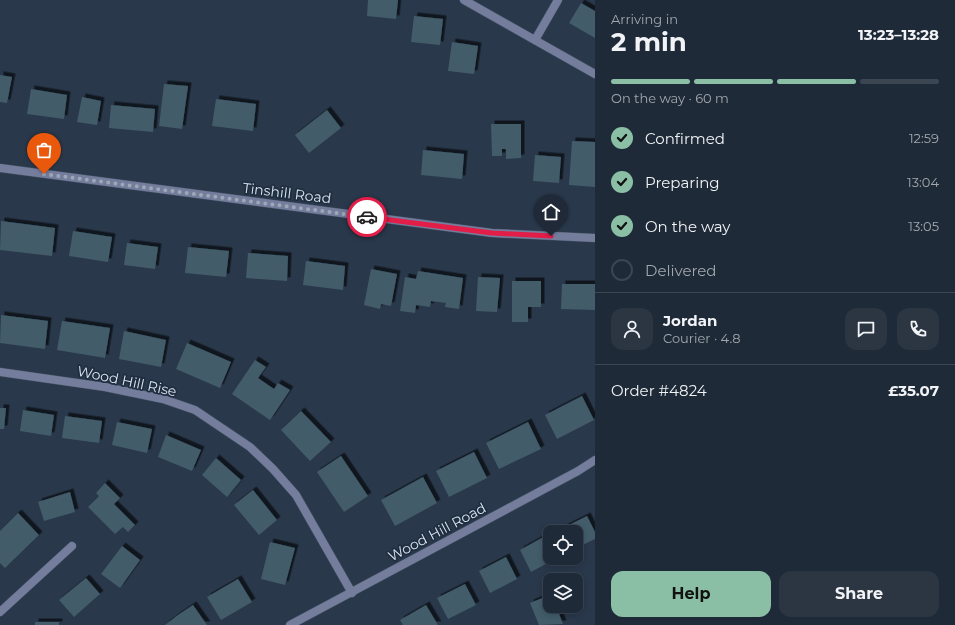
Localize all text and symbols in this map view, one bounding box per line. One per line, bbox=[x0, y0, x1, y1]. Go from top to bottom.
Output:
text: Arriving in bbox=[611, 11, 678, 27]
text: 13:23–13:28 bbox=[858, 25, 939, 44]
text: 2 min bbox=[611, 26, 687, 58]
text: On the way · 60 m bbox=[611, 90, 729, 106]
icon: check bbox=[611, 127, 633, 149]
text: Confirmed bbox=[645, 129, 725, 148]
text: 12:59 bbox=[909, 130, 939, 146]
pin bbox=[27, 133, 61, 174]
icon: bag bbox=[33, 139, 55, 161]
icon: check bbox=[611, 171, 633, 193]
text: Preparing bbox=[645, 173, 720, 192]
text: 13:04 bbox=[907, 174, 939, 190]
street label: Tinshill Road bbox=[242, 179, 332, 207]
pin bbox=[534, 195, 568, 236]
courier bbox=[347, 197, 387, 237]
icon: home bbox=[540, 201, 562, 223]
icon: car bbox=[356, 206, 378, 228]
icon: check bbox=[611, 215, 633, 237]
text: On the way bbox=[645, 217, 730, 236]
text: 13:05 bbox=[908, 218, 939, 234]
text: Delivered bbox=[645, 261, 717, 280]
button: person bbox=[611, 308, 653, 350]
button: chat bbox=[845, 308, 887, 350]
button: phone bbox=[897, 308, 939, 350]
text: Jordan bbox=[663, 311, 717, 330]
text: Courier · 4.8 bbox=[663, 330, 741, 346]
street label: Wood Hill Rise bbox=[76, 362, 178, 400]
text: Order #4824 bbox=[611, 381, 707, 400]
text: £35.07 bbox=[888, 381, 939, 400]
street label: Wood Hill Road bbox=[385, 499, 489, 565]
map controls bbox=[543, 525, 583, 613]
button: locate bbox=[543, 525, 583, 565]
button: Help bbox=[611, 571, 771, 617]
button: Share bbox=[779, 571, 939, 617]
button: layers bbox=[543, 573, 583, 613]

